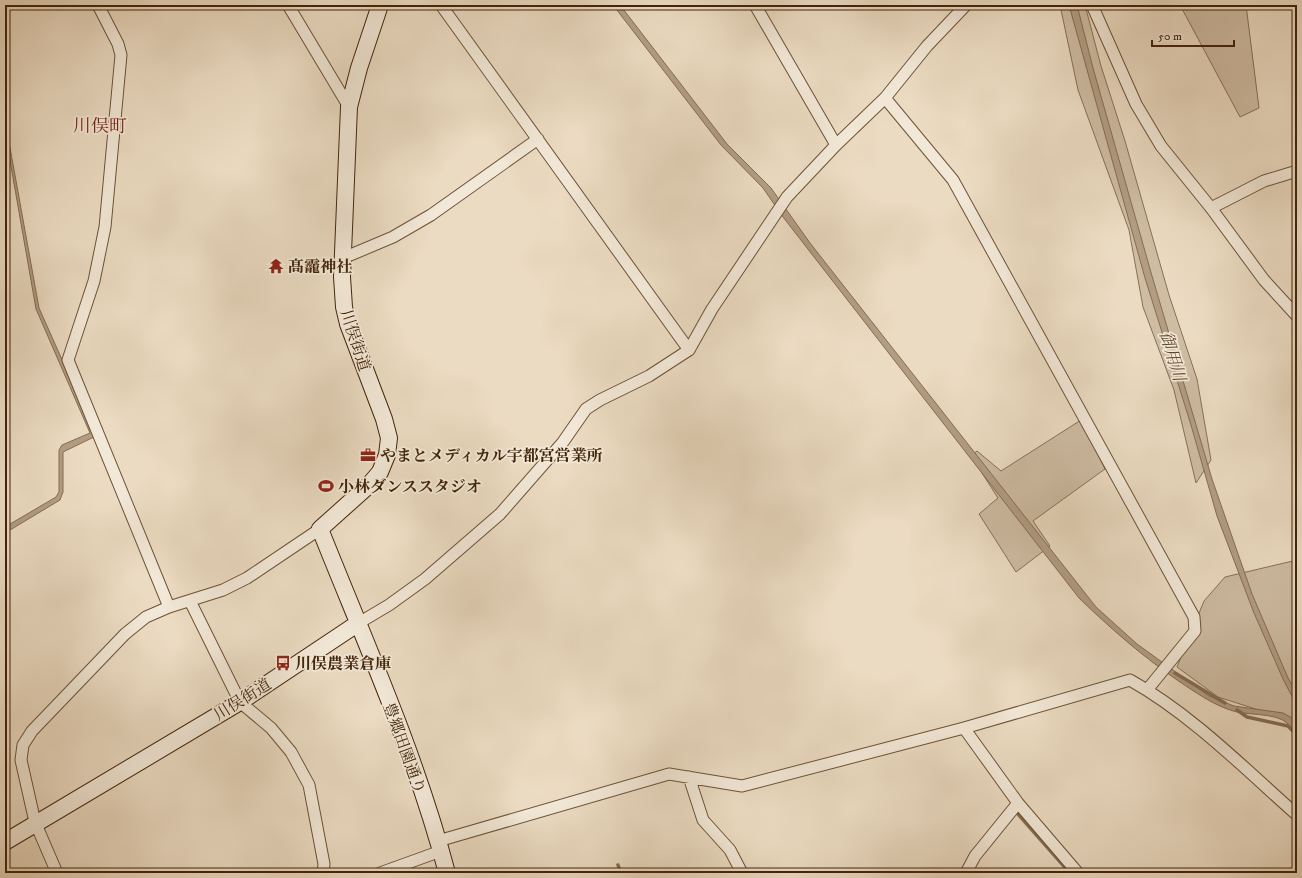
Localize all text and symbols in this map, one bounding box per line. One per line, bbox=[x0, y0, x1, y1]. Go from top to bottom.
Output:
scale bar bbox=[1152, 22, 1234, 48]
text: 50 m bbox=[1158, 29, 1182, 44]
district label: 川俣町 bbox=[73, 116, 127, 138]
temple icon: 髙靇神社 bbox=[267, 257, 285, 275]
place label: 髙靇神社 bbox=[288, 257, 352, 277]
street label: 川俣街道 bbox=[336, 307, 374, 374]
water label: 御用川 bbox=[1154, 329, 1191, 386]
office icon: やまとメディカル宇都宮営業所 bbox=[359, 446, 377, 464]
place label: やまとメディカル宇都宮営業所 bbox=[380, 446, 603, 466]
sports icon: 小林ダンススタジオ bbox=[317, 477, 335, 495]
place label: 小林ダンススタジオ bbox=[338, 477, 482, 497]
bus stop icon: 川俣農業倉庫 bbox=[274, 654, 292, 672]
place label: 川俣農業倉庫 bbox=[295, 654, 391, 674]
street label: 川俣街道 bbox=[210, 674, 275, 725]
street label: 豊郷田園通り bbox=[378, 700, 430, 797]

